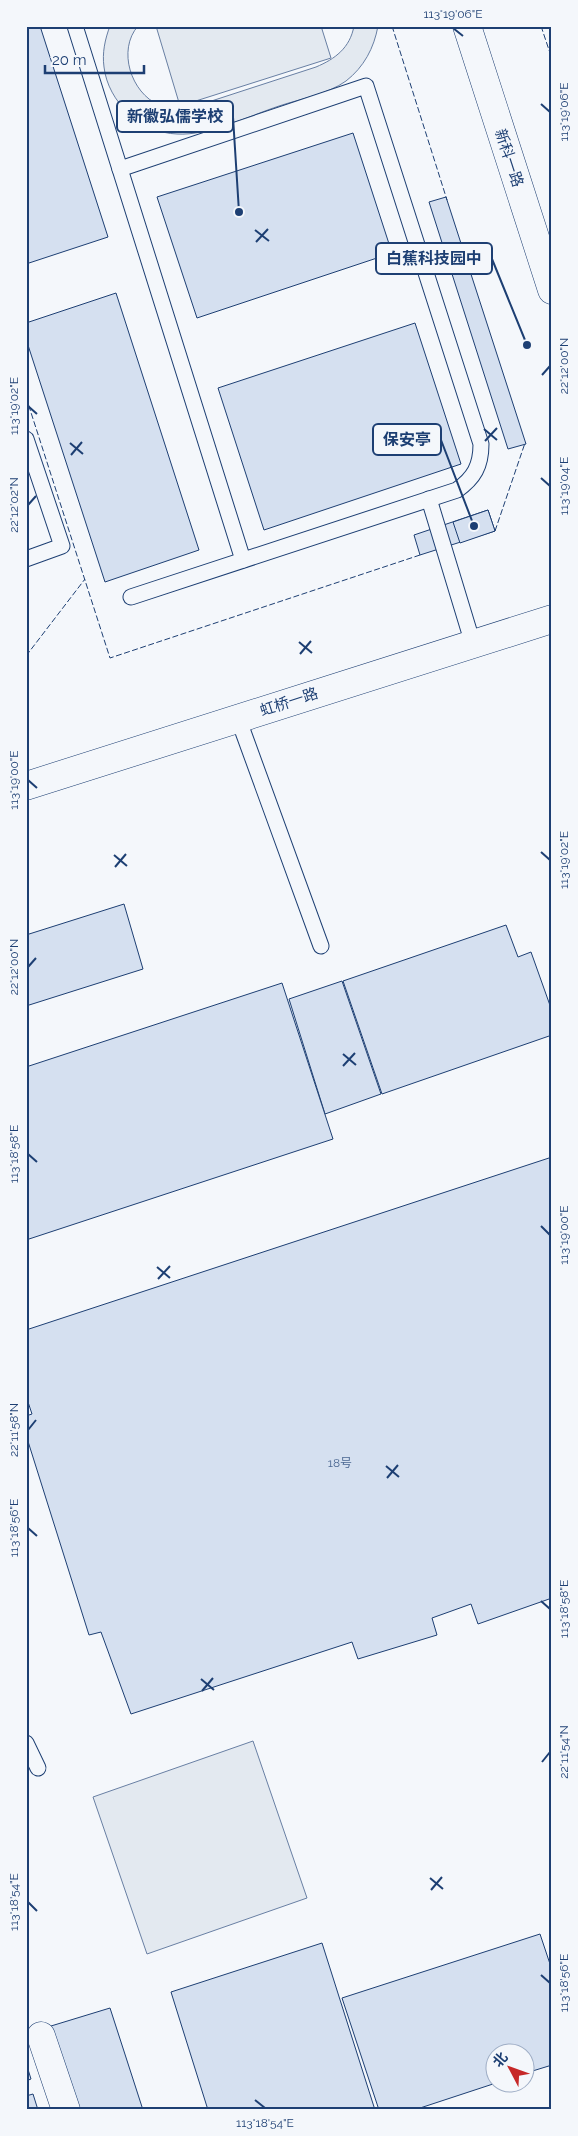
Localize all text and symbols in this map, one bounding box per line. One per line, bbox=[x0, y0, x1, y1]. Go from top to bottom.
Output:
text: 113°19'06"E bbox=[423, 7, 483, 21]
scale bar bbox=[45, 42, 144, 74]
text: 20 m bbox=[52, 51, 87, 69]
text: 113°19'06"E bbox=[557, 82, 571, 142]
callout: 新徽弘儒学校 bbox=[117, 101, 233, 132]
text: 新徽弘儒学校 bbox=[127, 107, 224, 126]
street label: 新科一路 bbox=[491, 127, 527, 189]
callout: 白蕉科技园中 bbox=[376, 243, 492, 274]
text: 白蕉科技园中 bbox=[386, 249, 482, 268]
text: 22°12'00"N bbox=[557, 338, 571, 394]
text: 113°19'02"E bbox=[7, 377, 21, 435]
callout: 保安亭 bbox=[373, 424, 441, 455]
text: 保安亭 bbox=[383, 430, 431, 449]
text: 113°19'04"E bbox=[557, 457, 571, 515]
text: 22°12'02"N bbox=[7, 477, 21, 533]
street label: 虹桥一路 bbox=[258, 684, 320, 720]
text: 113°19'00"E bbox=[7, 750, 21, 810]
text: 113°19'02"E bbox=[557, 831, 571, 889]
text: 22°12'00"N bbox=[7, 939, 21, 995]
text: 113°18'58"E bbox=[7, 1125, 21, 1183]
text: 113°19'00"E bbox=[557, 1205, 571, 1265]
text: 22°11'58"N bbox=[7, 1403, 21, 1457]
house number: 18号 bbox=[328, 1456, 352, 1470]
text: 113°18'56"E bbox=[7, 1499, 21, 1557]
text: 113°18'58"E bbox=[557, 1580, 571, 1638]
text: 22°11'54"N bbox=[557, 1725, 571, 1779]
text: 113°18'54"E bbox=[7, 1873, 21, 1931]
text: 113°18'56"E bbox=[557, 1954, 571, 2012]
north arrow bbox=[486, 2044, 536, 2094]
text: 北 bbox=[490, 2049, 511, 2070]
text: 113°18'54"E bbox=[236, 2116, 294, 2130]

